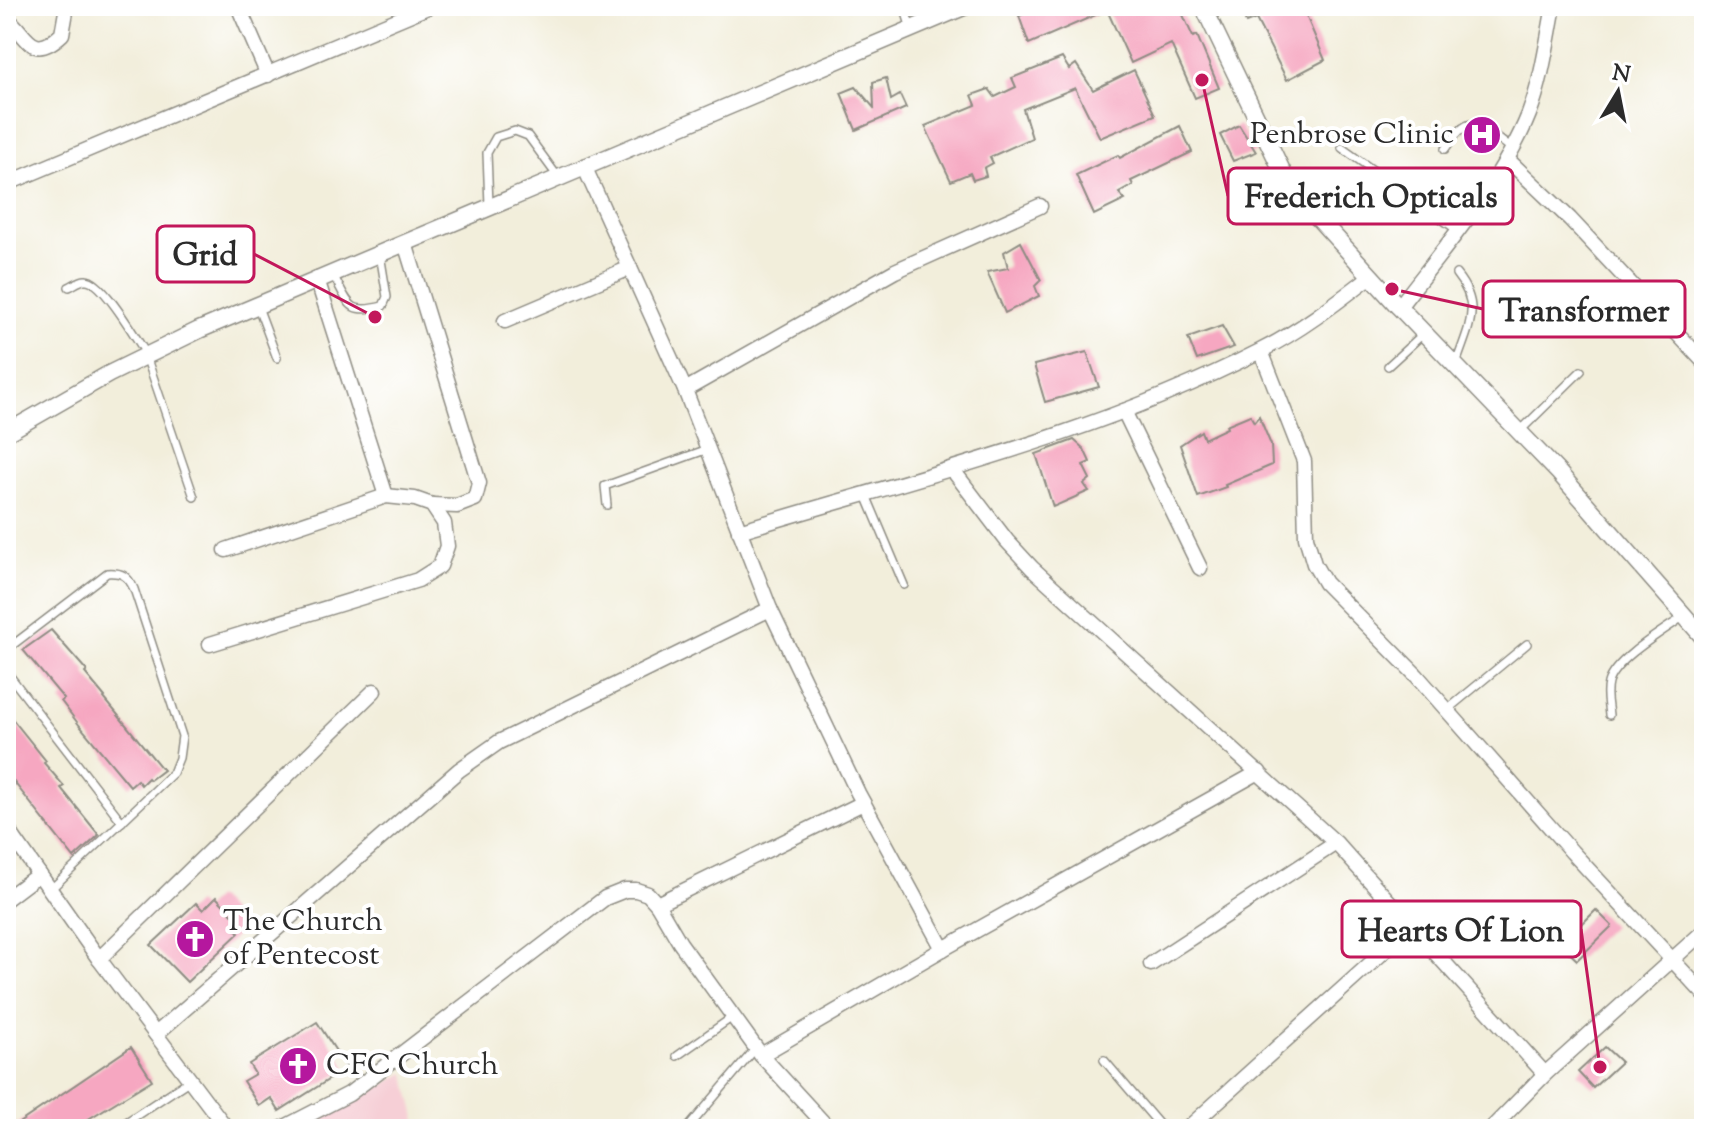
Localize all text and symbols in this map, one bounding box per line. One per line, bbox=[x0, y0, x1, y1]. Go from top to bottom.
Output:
north arrow bbox=[1578, 52, 1658, 132]
text: N bbox=[1610, 58, 1633, 93]
place label: Penbrose Clinic bbox=[1250, 114, 1454, 157]
hospital icon: Penbrose Clinic bbox=[1461, 114, 1503, 156]
callout: Frederich Opticals bbox=[1228, 168, 1513, 224]
text: Frederich Opticals bbox=[1244, 176, 1498, 222]
callout: Grid bbox=[157, 226, 254, 282]
text: Grid bbox=[172, 234, 238, 280]
callout: Transformer bbox=[1483, 281, 1685, 337]
text: Transformer bbox=[1499, 290, 1670, 336]
place label: The Church of Pentecost bbox=[223, 901, 383, 978]
callout: Hearts Of Lion bbox=[1342, 901, 1581, 957]
text: Hearts Of Lion bbox=[1358, 910, 1564, 956]
church icon: The Church of Pentecost bbox=[174, 918, 216, 960]
church icon: CFC Church bbox=[277, 1045, 319, 1087]
place label: CFC Church bbox=[326, 1045, 499, 1088]

